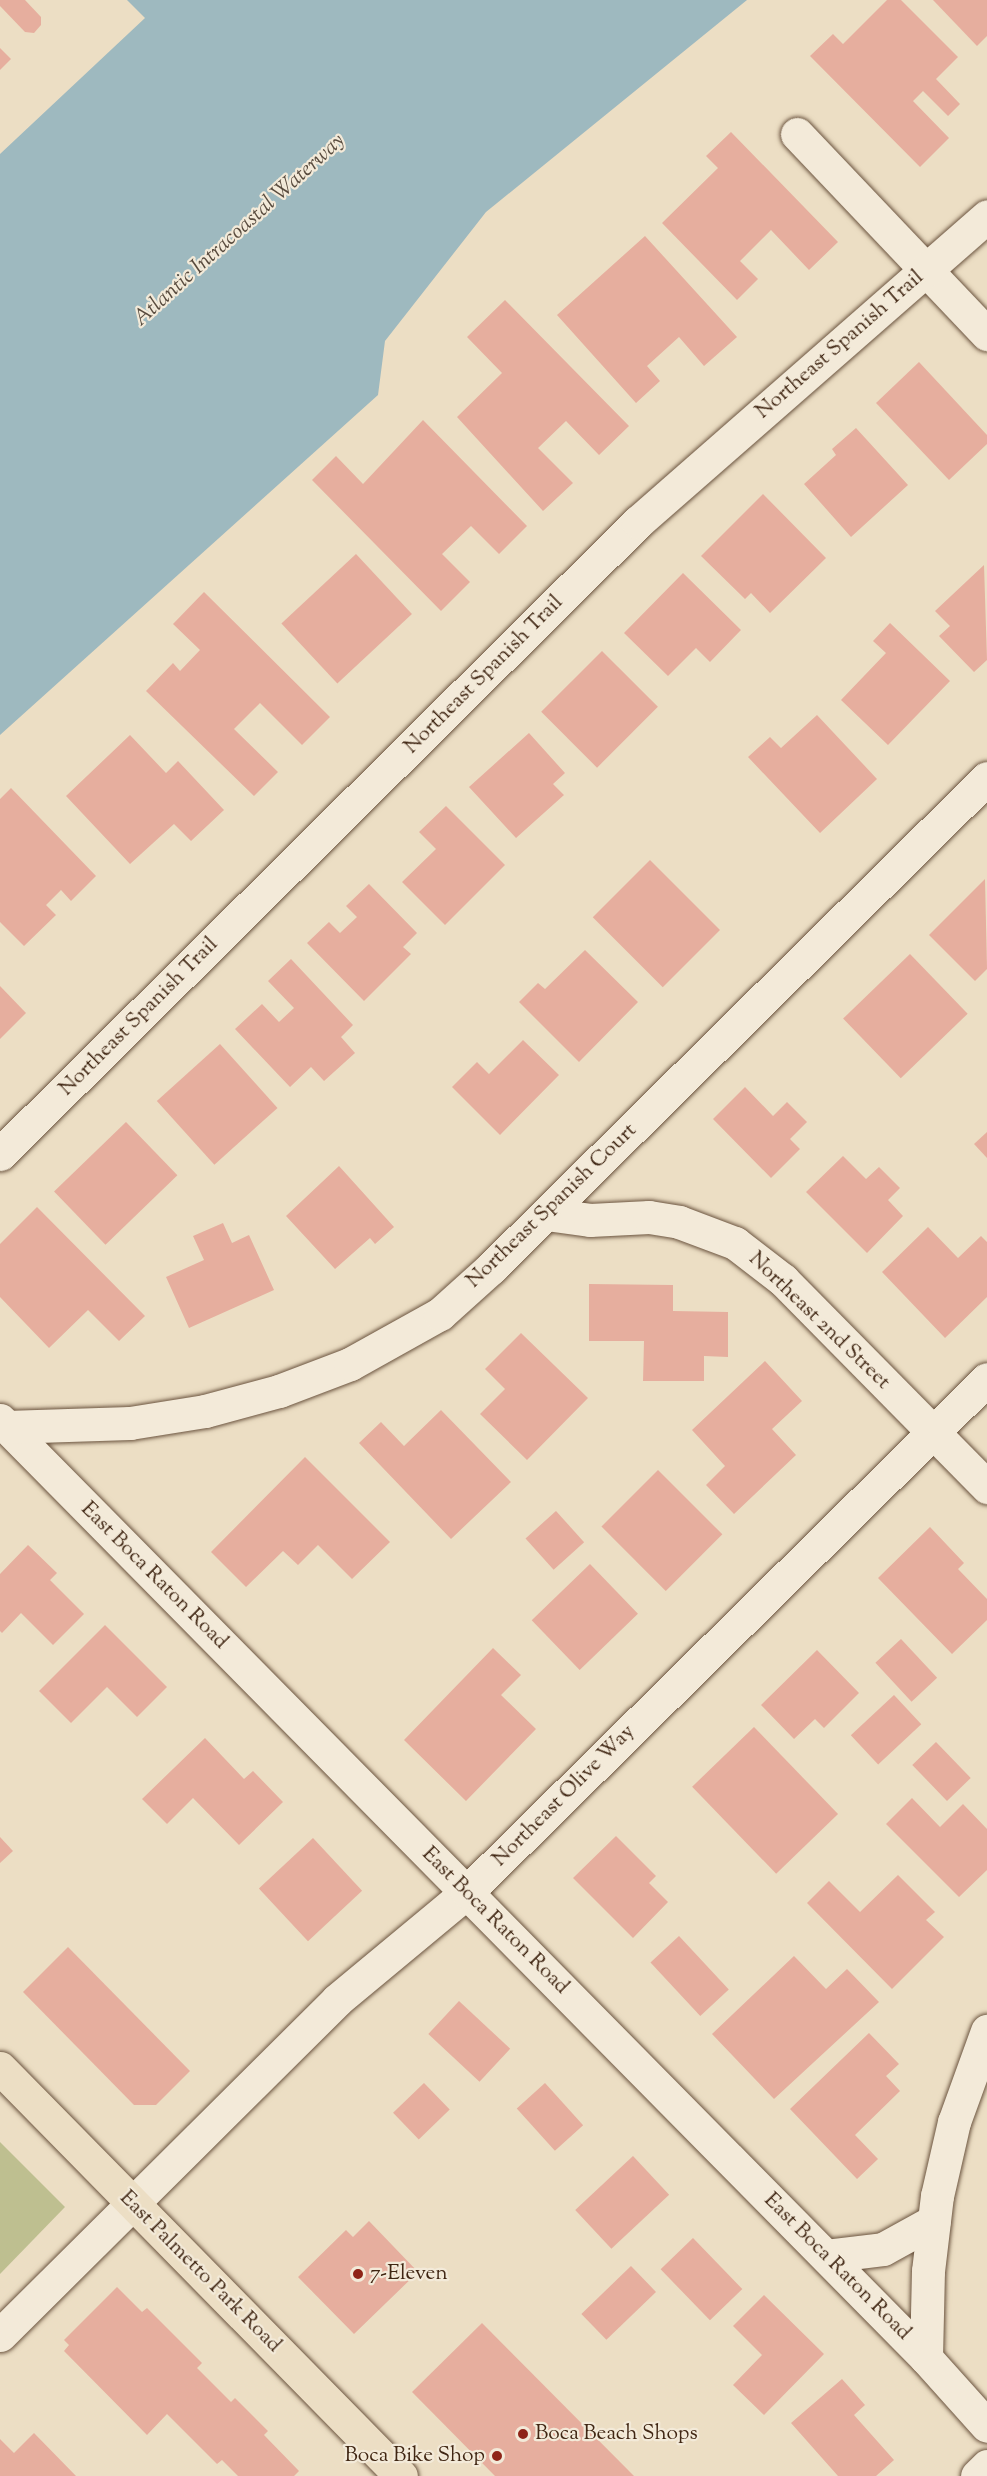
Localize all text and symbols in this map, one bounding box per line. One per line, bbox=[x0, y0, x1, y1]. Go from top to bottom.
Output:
water label: Atlantic Intracoastal Waterway bbox=[129, 129, 351, 333]
street label: Northeast Spanish Trail bbox=[751, 265, 929, 425]
street label: Northeast Spanish Trail bbox=[399, 590, 569, 760]
street label: Northeast Spanish Trail bbox=[54, 932, 224, 1102]
street label: Northeast Spanish Court bbox=[462, 1118, 642, 1294]
street label: Northeast 2nd Street bbox=[743, 1247, 895, 1395]
street label: East Boca Raton Road bbox=[75, 1497, 233, 1655]
street label: Northeast Olive Way bbox=[488, 1720, 640, 1872]
street label: East Boca Raton Road bbox=[416, 1842, 574, 2000]
street label: East Palmetto Park Road bbox=[114, 2186, 286, 2358]
street label: East Boca Raton Road bbox=[758, 2188, 916, 2346]
place label: 7-Eleven bbox=[370, 2261, 448, 2287]
marker: 7-Eleven bbox=[351, 2267, 365, 2281]
place label: Boca Beach Shops bbox=[535, 2421, 698, 2447]
marker: Boca Beach Shops bbox=[516, 2427, 530, 2441]
place label: Boca Bike Shop bbox=[345, 2443, 485, 2469]
marker: Boca Bike Shop bbox=[490, 2449, 504, 2463]

